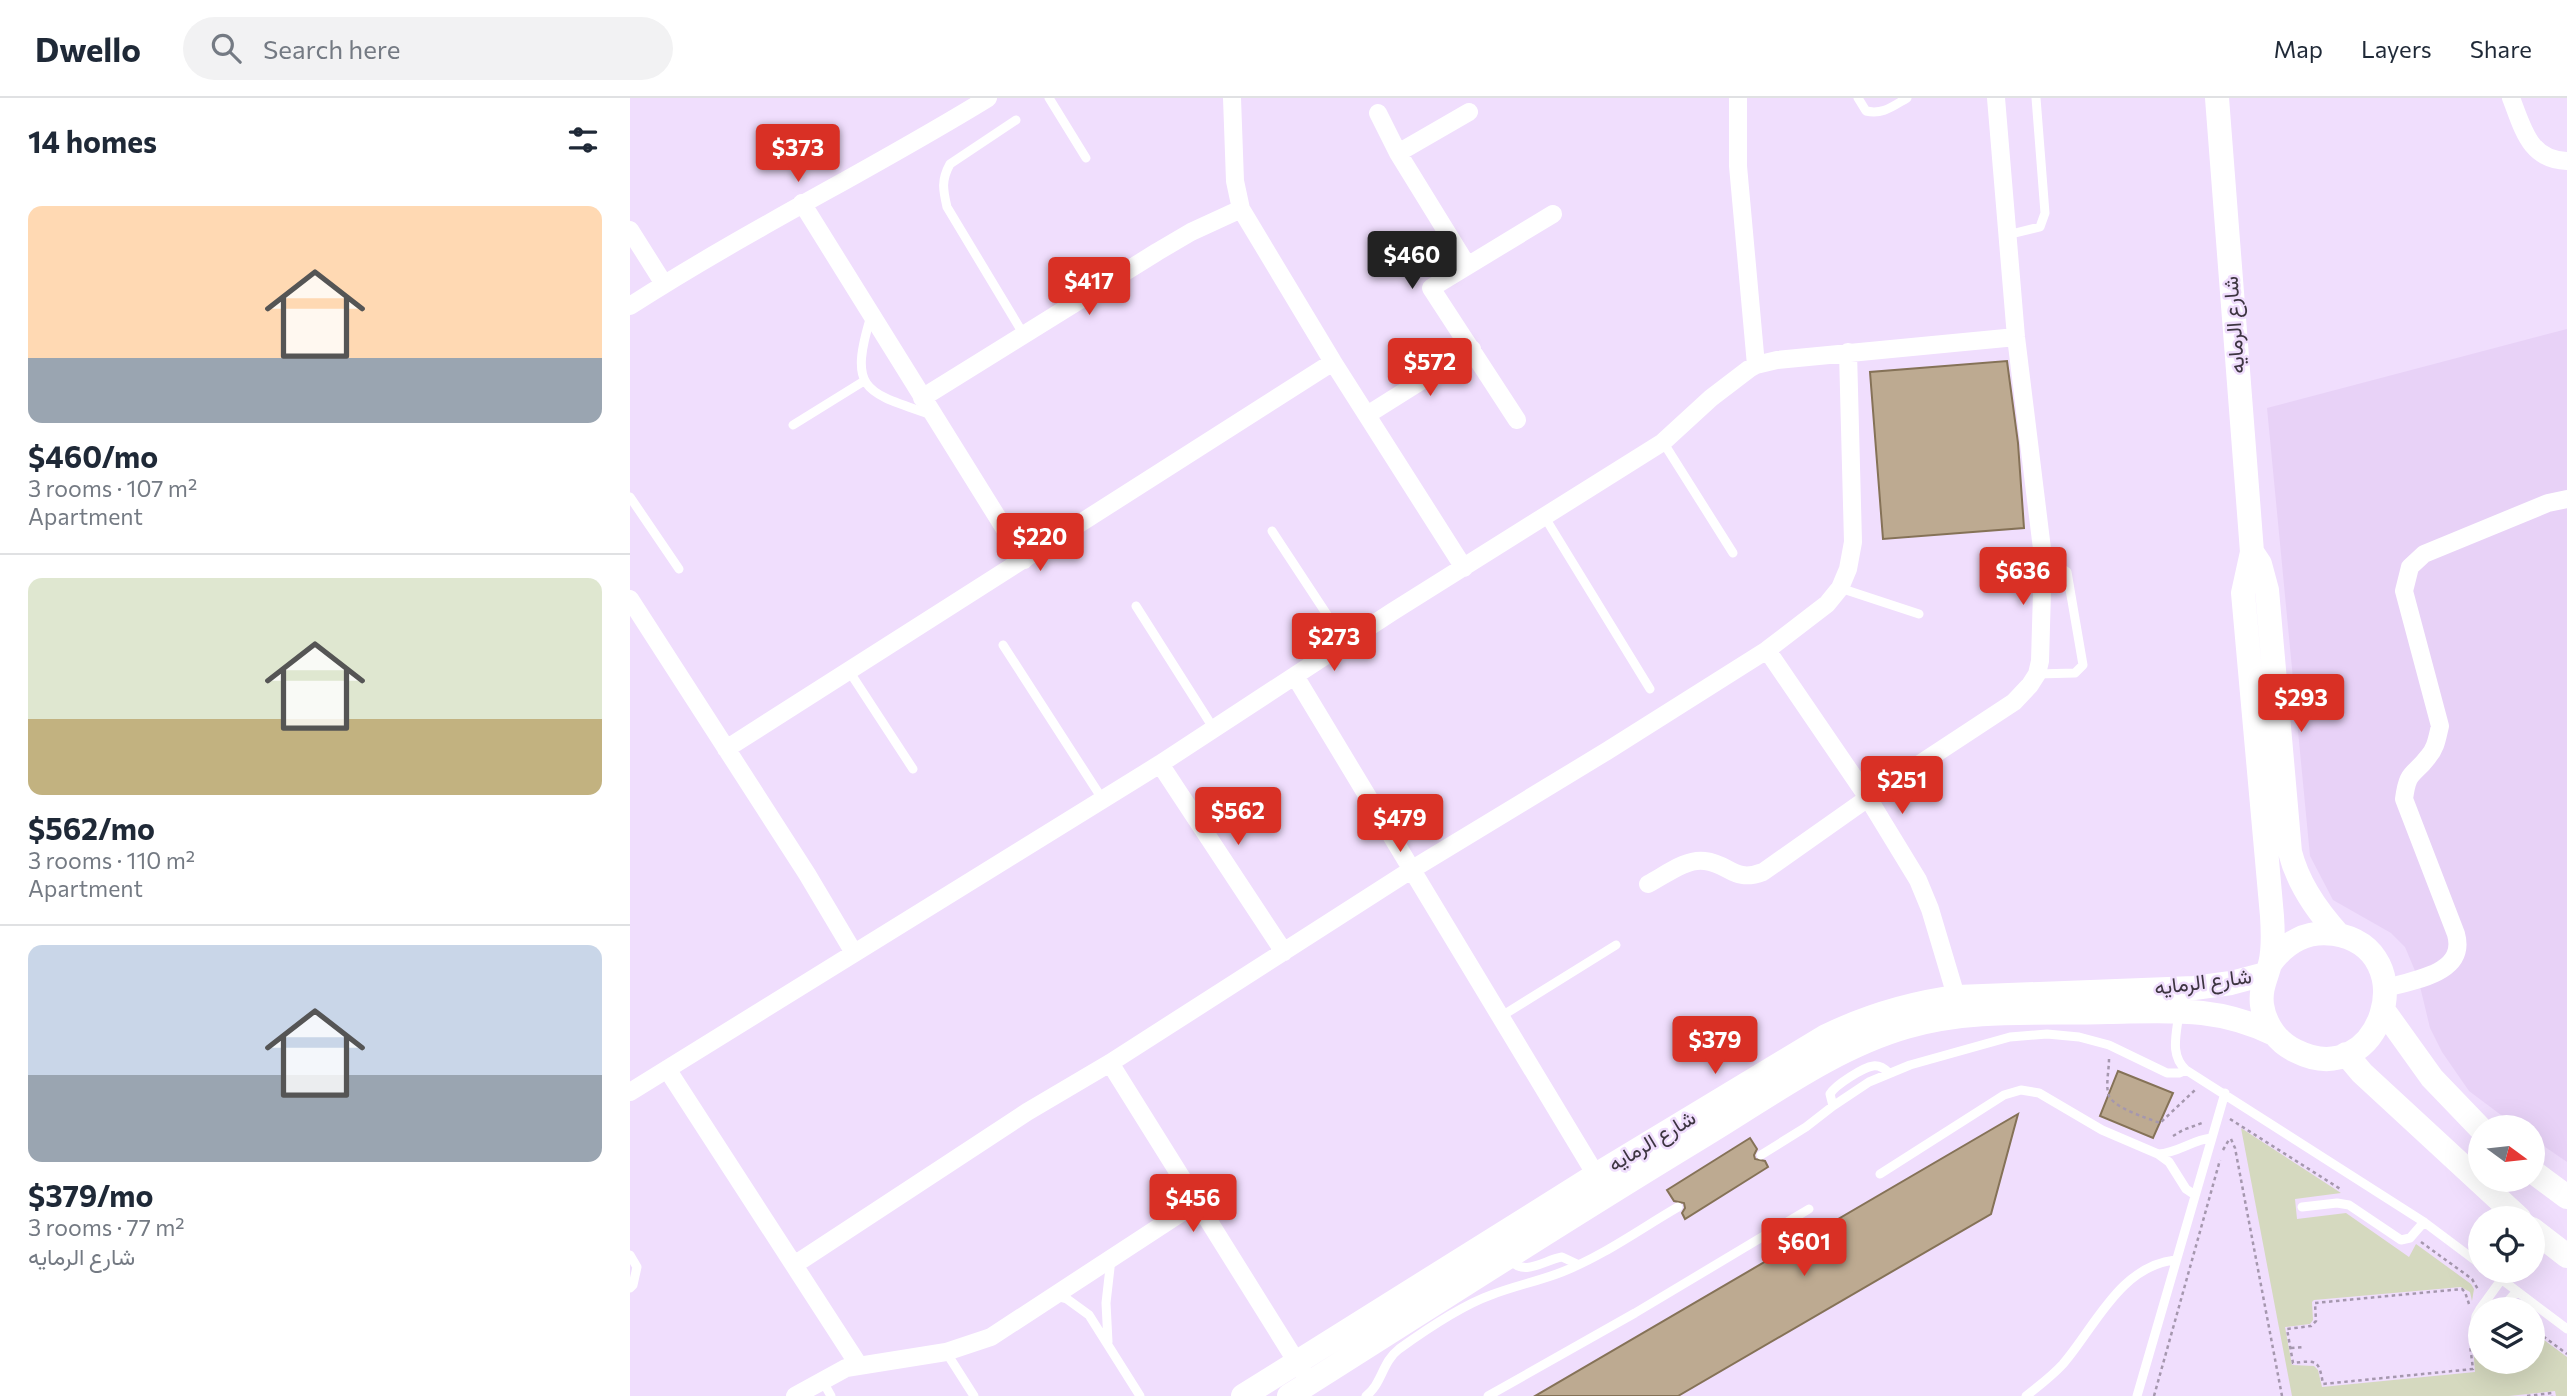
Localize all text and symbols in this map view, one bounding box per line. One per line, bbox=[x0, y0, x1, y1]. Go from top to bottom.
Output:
search box bbox=[183, 17, 673, 80]
text: Dwello bbox=[35, 28, 141, 69]
icon: search bbox=[207, 29, 245, 67]
text: Search here bbox=[263, 33, 401, 64]
text: Map bbox=[2274, 34, 2323, 63]
text: Layers bbox=[2361, 34, 2432, 63]
text: Share bbox=[2470, 34, 2532, 63]
icon: filters bbox=[564, 121, 602, 159]
text: 14 homes bbox=[28, 122, 157, 159]
pin: $373 bbox=[757, 125, 839, 184]
text: $373 bbox=[772, 133, 824, 161]
pin: $460 bbox=[1371, 232, 1453, 291]
text: $460 bbox=[1384, 240, 1440, 268]
icon: home bbox=[252, 251, 378, 377]
pin: $417 bbox=[1048, 258, 1130, 317]
text: $417 bbox=[1064, 266, 1114, 294]
street label: شارع الرمايه bbox=[2217, 275, 2251, 375]
pin: $572 bbox=[1389, 338, 1471, 398]
text: $572 bbox=[1404, 347, 1456, 375]
text: $460/mo bbox=[28, 437, 158, 474]
text: 3 rooms · 107 m² bbox=[28, 474, 197, 502]
text: Apartment bbox=[28, 502, 143, 530]
pin: $220 bbox=[999, 514, 1081, 573]
text: $220 bbox=[1013, 522, 1067, 550]
pin: $636 bbox=[1982, 547, 2064, 607]
text: $636 bbox=[1996, 556, 2050, 584]
pin: $273 bbox=[1293, 614, 1375, 673]
text: $273 bbox=[1308, 622, 1360, 650]
icon: home bbox=[252, 623, 378, 749]
pin: $293 bbox=[2260, 674, 2342, 734]
text: $293 bbox=[2274, 683, 2328, 711]
pin: $251 bbox=[1861, 756, 1943, 816]
text: $251 bbox=[1877, 765, 1927, 793]
pin: $562 bbox=[1197, 788, 1279, 847]
pin: $479 bbox=[1359, 794, 1441, 854]
text: $562 bbox=[1211, 796, 1265, 824]
text: $479 bbox=[1373, 803, 1427, 831]
text: $562/mo bbox=[28, 809, 155, 846]
text: 3 rooms · 110 m² bbox=[28, 846, 195, 874]
text: Apartment bbox=[28, 874, 143, 902]
street label: شارع الرمايه bbox=[2153, 962, 2253, 1002]
icon: home bbox=[252, 990, 378, 1116]
pin: $379 bbox=[1674, 1016, 1756, 1076]
text: $379 bbox=[1688, 1025, 1742, 1053]
street label: شارع الرمايه bbox=[1603, 1104, 1701, 1178]
north arrow bbox=[2468, 1115, 2544, 1192]
map controls bbox=[2468, 1115, 2545, 1374]
pin: $456 bbox=[1152, 1174, 1234, 1234]
text: $379/mo bbox=[28, 1176, 153, 1213]
text: $456 bbox=[1166, 1183, 1220, 1211]
button: locate bbox=[2468, 1206, 2545, 1283]
text: 3 rooms · 77 m² bbox=[28, 1213, 185, 1241]
pin: $601 bbox=[1763, 1218, 1845, 1278]
text: $601 bbox=[1777, 1227, 1831, 1255]
text: شارع الرمايه bbox=[28, 1242, 135, 1270]
button: layers bbox=[2468, 1297, 2545, 1374]

